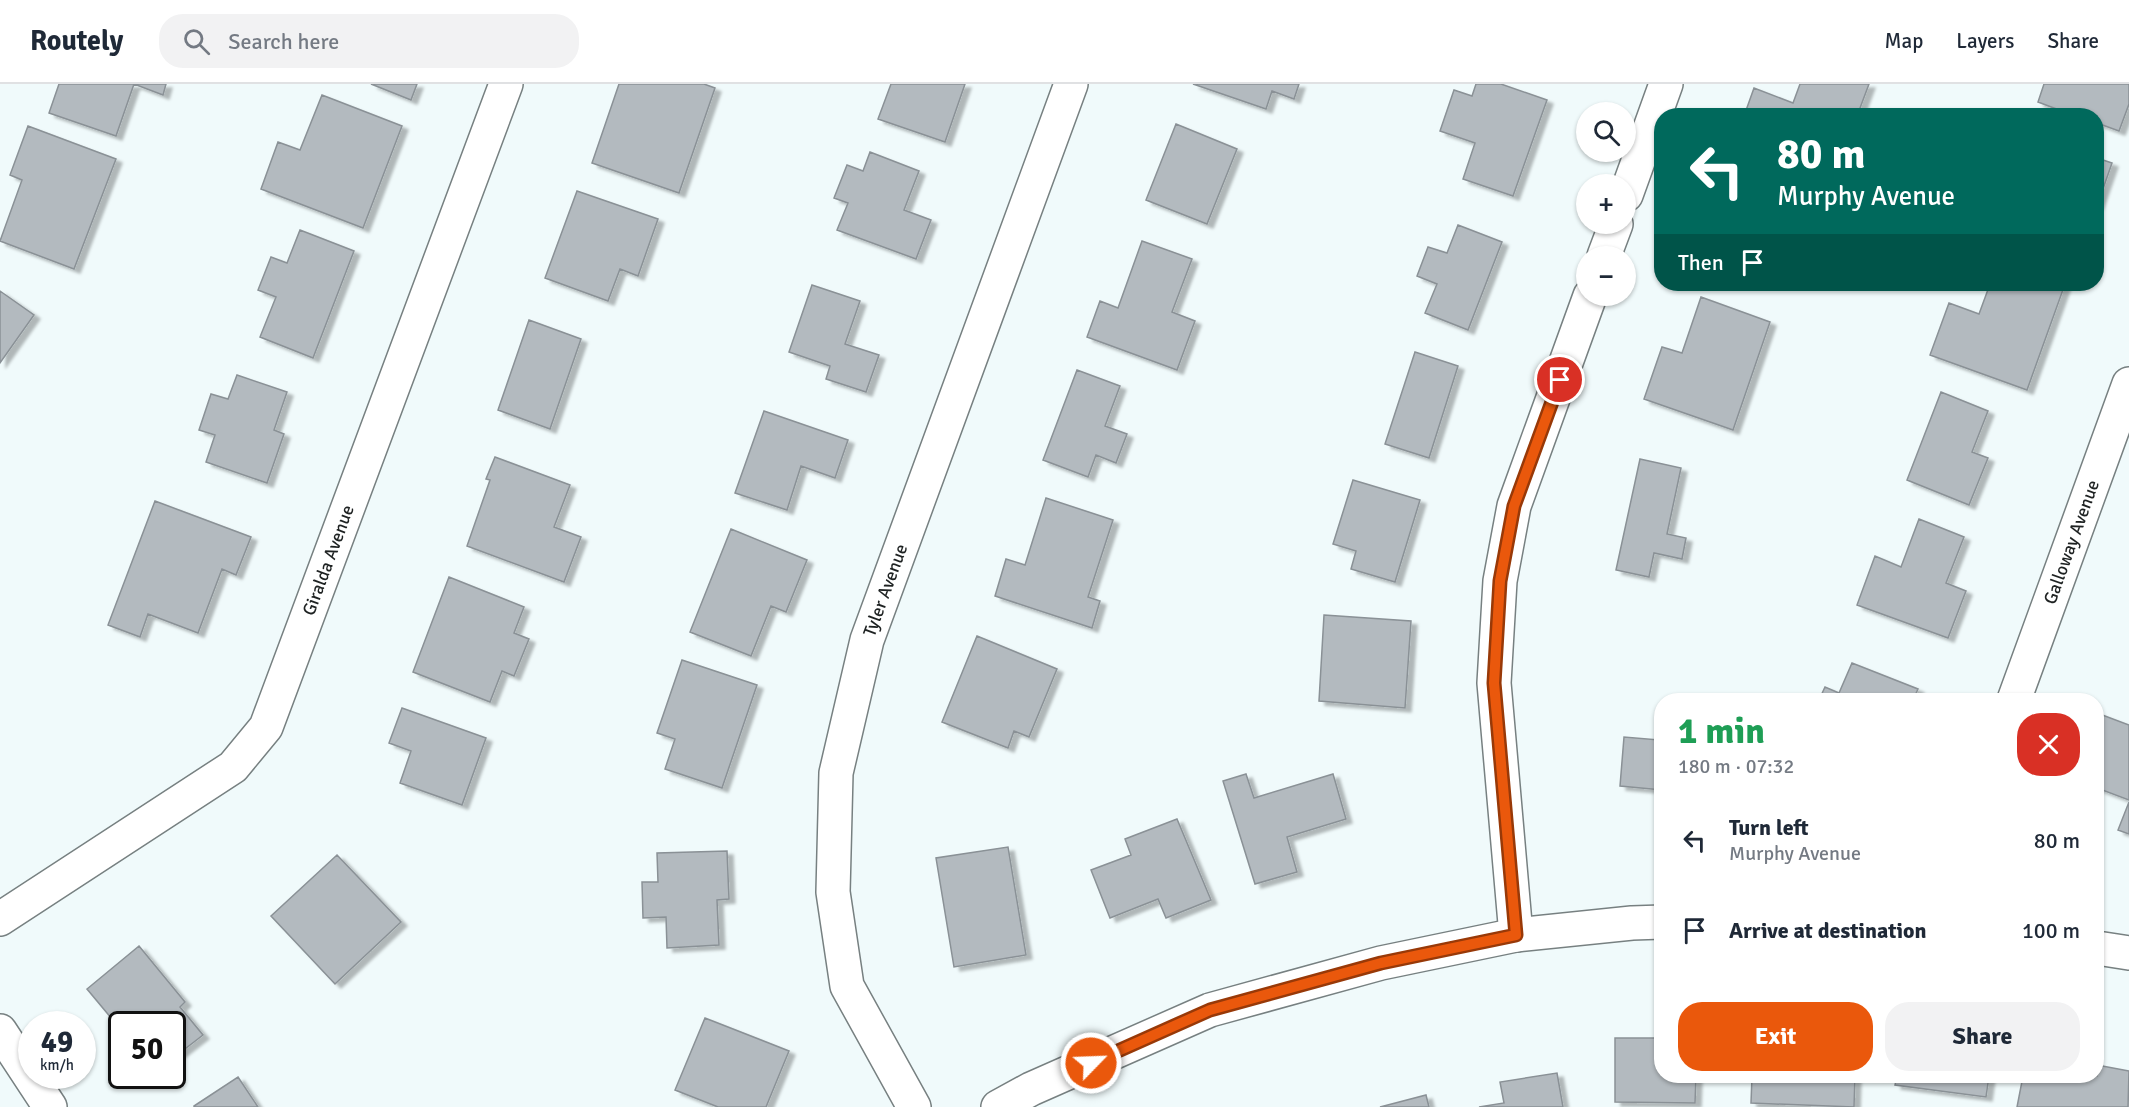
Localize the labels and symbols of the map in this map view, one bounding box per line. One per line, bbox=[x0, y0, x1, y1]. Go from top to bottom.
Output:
pin bbox=[1534, 354, 1585, 405]
street label: Galloway Avenue bbox=[2039, 477, 2104, 607]
street label: Giralda Avenue bbox=[298, 502, 359, 619]
street label: Tyler Avenue bbox=[858, 541, 912, 640]
speed limit sign: 50 bbox=[108, 1011, 186, 1089]
position arrow bbox=[1059, 1031, 1123, 1095]

